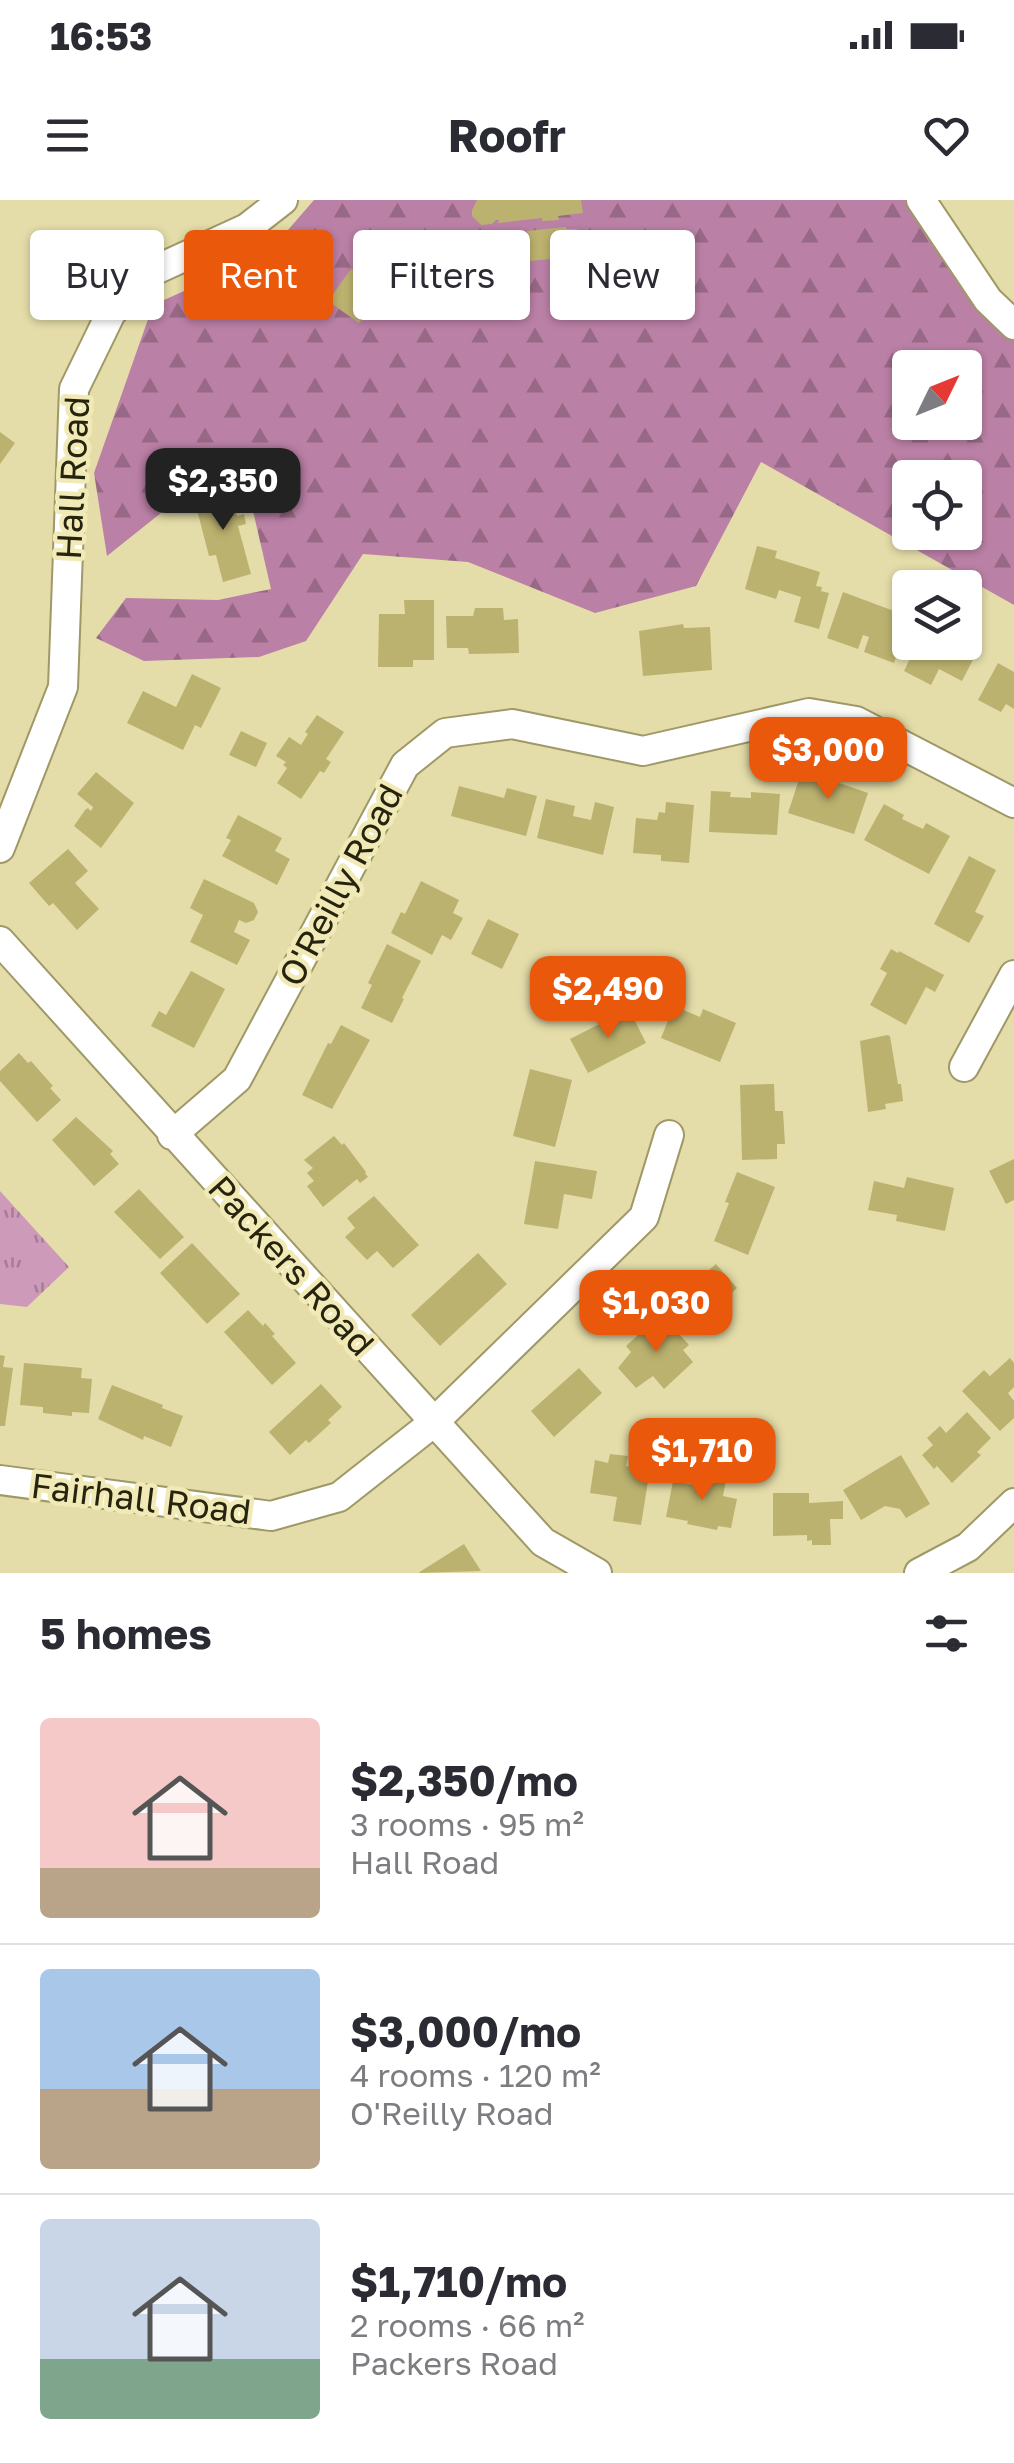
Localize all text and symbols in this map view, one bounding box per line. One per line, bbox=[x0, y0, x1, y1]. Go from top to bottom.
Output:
text: 16:53 bbox=[50, 13, 152, 58]
icon: menu bbox=[40, 108, 95, 163]
text: Roofr bbox=[448, 108, 566, 162]
icon: heart bbox=[919, 108, 974, 163]
chip: Buy bbox=[30, 230, 164, 320]
chip: Rent bbox=[184, 230, 333, 320]
chip: Filters bbox=[353, 230, 530, 320]
chip: New bbox=[550, 230, 695, 320]
north arrow bbox=[892, 350, 982, 440]
map controls bbox=[892, 350, 982, 660]
street label: Hall Road bbox=[47, 395, 97, 561]
pin: $2,350 bbox=[142, 448, 304, 533]
button: locate bbox=[892, 460, 982, 550]
text: $2,350 bbox=[167, 461, 279, 499]
button: layers bbox=[892, 570, 982, 660]
pin: $3,000 bbox=[747, 717, 909, 802]
text: $3,000 bbox=[771, 730, 885, 768]
street label: O'Reilly Road bbox=[269, 776, 411, 993]
pin: $2,490 bbox=[527, 956, 689, 1041]
text: $2,490 bbox=[552, 969, 664, 1007]
street label: Packers Road bbox=[200, 1167, 383, 1364]
pin: $1,030 bbox=[575, 1270, 737, 1355]
text: $1,030 bbox=[601, 1283, 711, 1321]
pin: $1,710 bbox=[621, 1418, 783, 1503]
text: $1,710 bbox=[651, 1431, 753, 1469]
street label: Fairhall Road bbox=[29, 1464, 253, 1532]
icon: filters bbox=[919, 1606, 974, 1661]
text: 5 homes bbox=[40, 1608, 212, 1658]
text: $2,350/mo bbox=[350, 1755, 578, 1805]
icon: home bbox=[120, 1758, 240, 1878]
text: 3 rooms · 95 m² bbox=[350, 1805, 584, 1843]
text: Hall Road bbox=[350, 1843, 499, 1881]
text: $3,000/mo bbox=[350, 2006, 581, 2056]
icon: home bbox=[120, 2009, 240, 2129]
text: 4 rooms · 120 m² bbox=[350, 2056, 601, 2094]
text: O'Reilly Road bbox=[350, 2094, 553, 2132]
text: $1,710/mo bbox=[350, 2256, 567, 2306]
icon: home bbox=[120, 2259, 240, 2379]
text: 2 rooms · 66 m² bbox=[350, 2306, 585, 2344]
text: Packers Road bbox=[350, 2344, 558, 2382]

